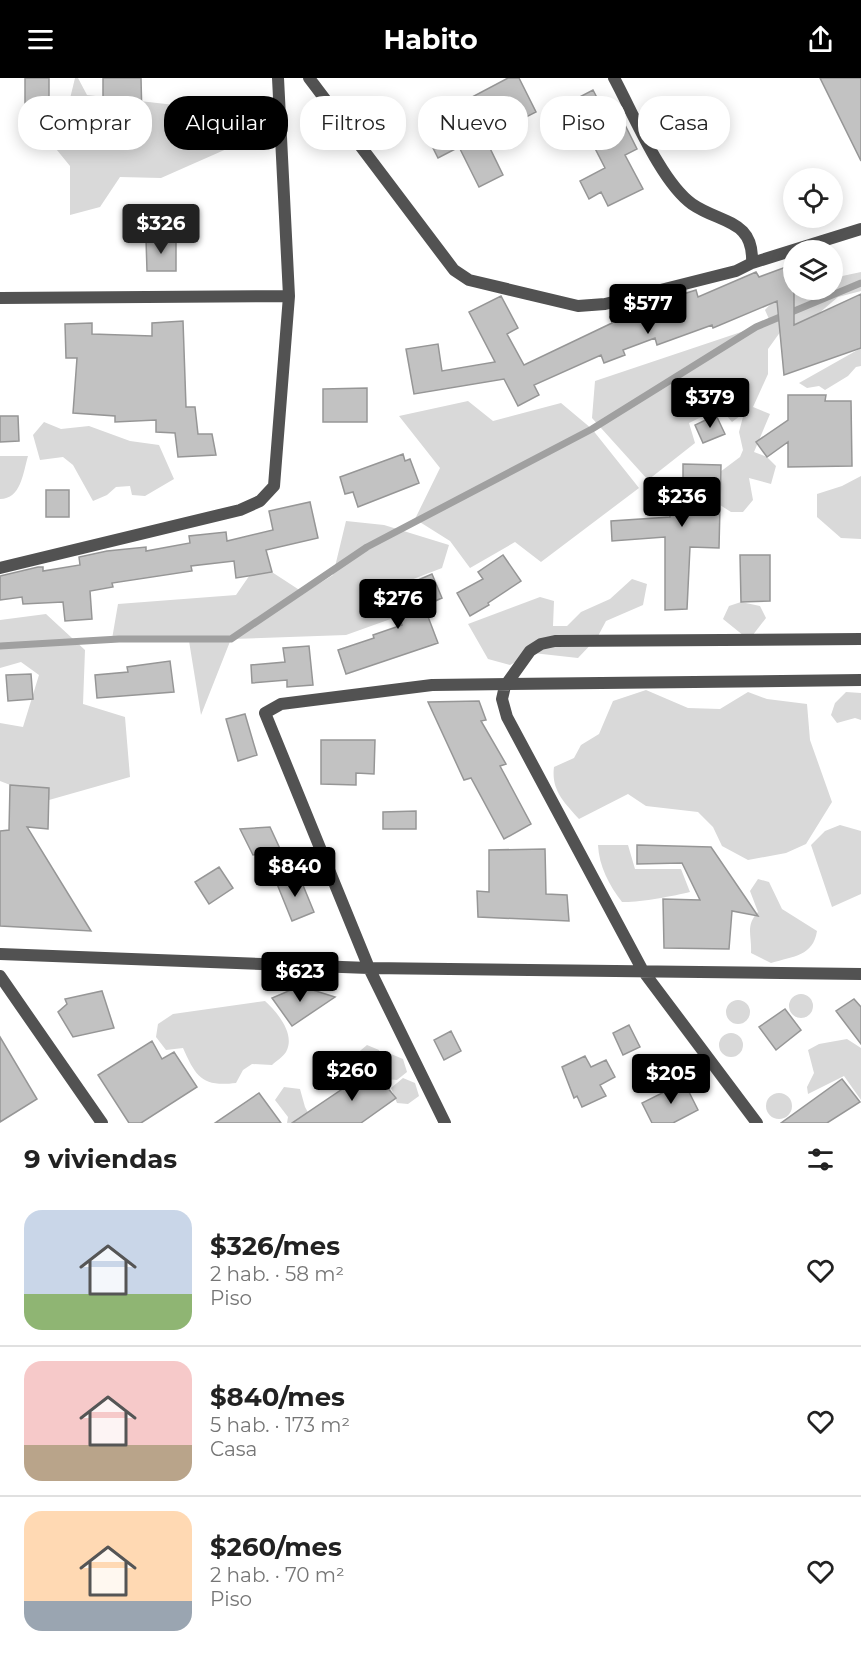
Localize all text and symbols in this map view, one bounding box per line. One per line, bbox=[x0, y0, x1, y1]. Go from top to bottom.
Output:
icon: menu bbox=[24, 23, 57, 56]
text: Habito bbox=[383, 23, 478, 56]
icon: share bbox=[804, 23, 837, 56]
chip: Comprar bbox=[18, 96, 152, 150]
chip: Alquilar bbox=[164, 96, 288, 150]
chip: Filtros bbox=[300, 96, 406, 150]
chip: Nuevo bbox=[418, 96, 528, 150]
chip: Piso bbox=[540, 96, 626, 150]
chip: Casa bbox=[638, 96, 730, 150]
map controls bbox=[783, 168, 843, 300]
button: locate bbox=[783, 168, 843, 228]
pin: $326 bbox=[125, 204, 197, 255]
text: $326 bbox=[137, 211, 185, 235]
button: layers bbox=[783, 240, 843, 300]
pin: $577 bbox=[612, 284, 684, 335]
text: $577 bbox=[623, 291, 673, 315]
pin: $379 bbox=[674, 378, 746, 429]
text: $379 bbox=[685, 385, 735, 409]
pin: $236 bbox=[646, 477, 718, 528]
text: $236 bbox=[657, 484, 707, 508]
pin: $276 bbox=[362, 579, 434, 630]
text: $276 bbox=[373, 586, 423, 610]
pin: $840 bbox=[259, 847, 331, 898]
text: $840 bbox=[268, 854, 322, 878]
pin: $623 bbox=[264, 952, 336, 1003]
text: $623 bbox=[275, 959, 325, 983]
pin: $260 bbox=[316, 1051, 388, 1102]
pin: $205 bbox=[635, 1054, 707, 1105]
text: $260 bbox=[327, 1058, 377, 1082]
text: $205 bbox=[646, 1061, 696, 1085]
text: 9 viviendas bbox=[24, 1143, 177, 1175]
icon: filters bbox=[804, 1143, 837, 1176]
text: $326/mes bbox=[210, 1230, 340, 1262]
icon: home bbox=[72, 1234, 144, 1306]
icon: heart bbox=[804, 1254, 837, 1287]
text: 2 hab. · 58 m² bbox=[210, 1262, 344, 1286]
text: Piso bbox=[210, 1286, 252, 1310]
text: $840/mes bbox=[210, 1381, 345, 1413]
icon: home bbox=[72, 1385, 144, 1457]
icon: heart bbox=[804, 1405, 837, 1438]
text: 5 hab. · 173 m² bbox=[210, 1413, 350, 1437]
text: Casa bbox=[210, 1437, 257, 1461]
text: $260/mes bbox=[210, 1531, 342, 1563]
icon: home bbox=[72, 1535, 144, 1607]
icon: heart bbox=[804, 1555, 837, 1588]
text: 2 hab. · 70 m² bbox=[210, 1563, 345, 1587]
text: Piso bbox=[210, 1587, 252, 1611]

